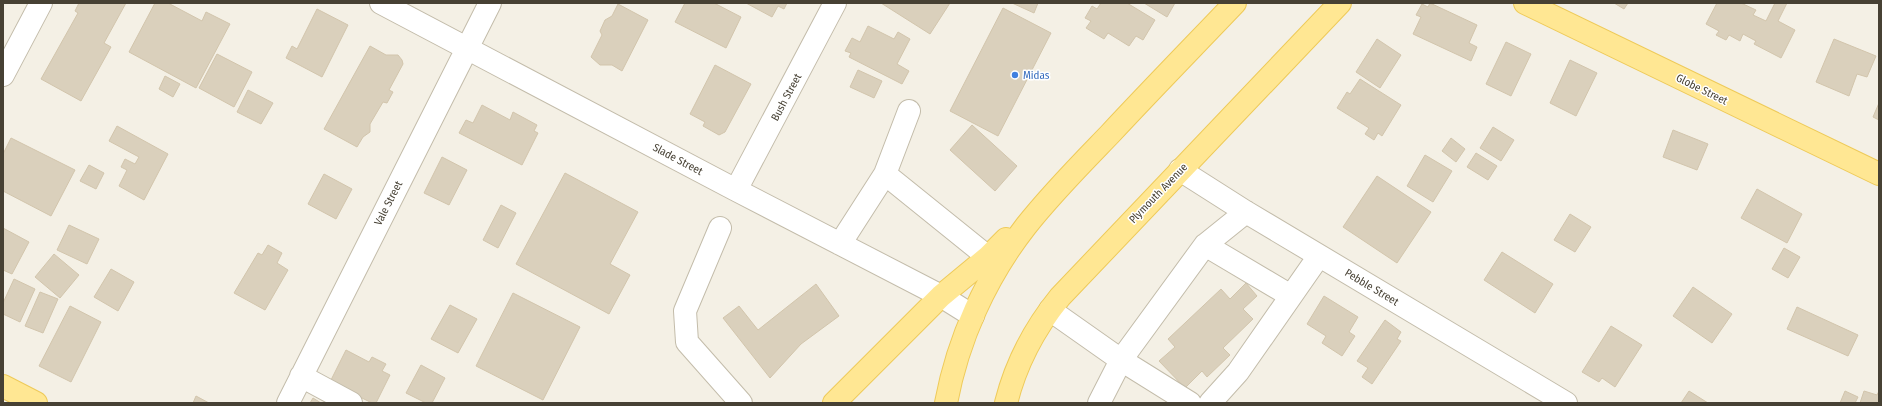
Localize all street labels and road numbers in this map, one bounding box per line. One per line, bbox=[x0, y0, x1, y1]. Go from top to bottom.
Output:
street label: Bush Street bbox=[769, 71, 805, 123]
street label: Globe Street bbox=[1674, 71, 1730, 108]
street label: Slade Street bbox=[651, 141, 705, 178]
street label: Plymouth Avenue bbox=[1126, 161, 1190, 226]
street label: Vale Street bbox=[372, 178, 405, 228]
street label: Pebble Street bbox=[1342, 266, 1401, 309]

